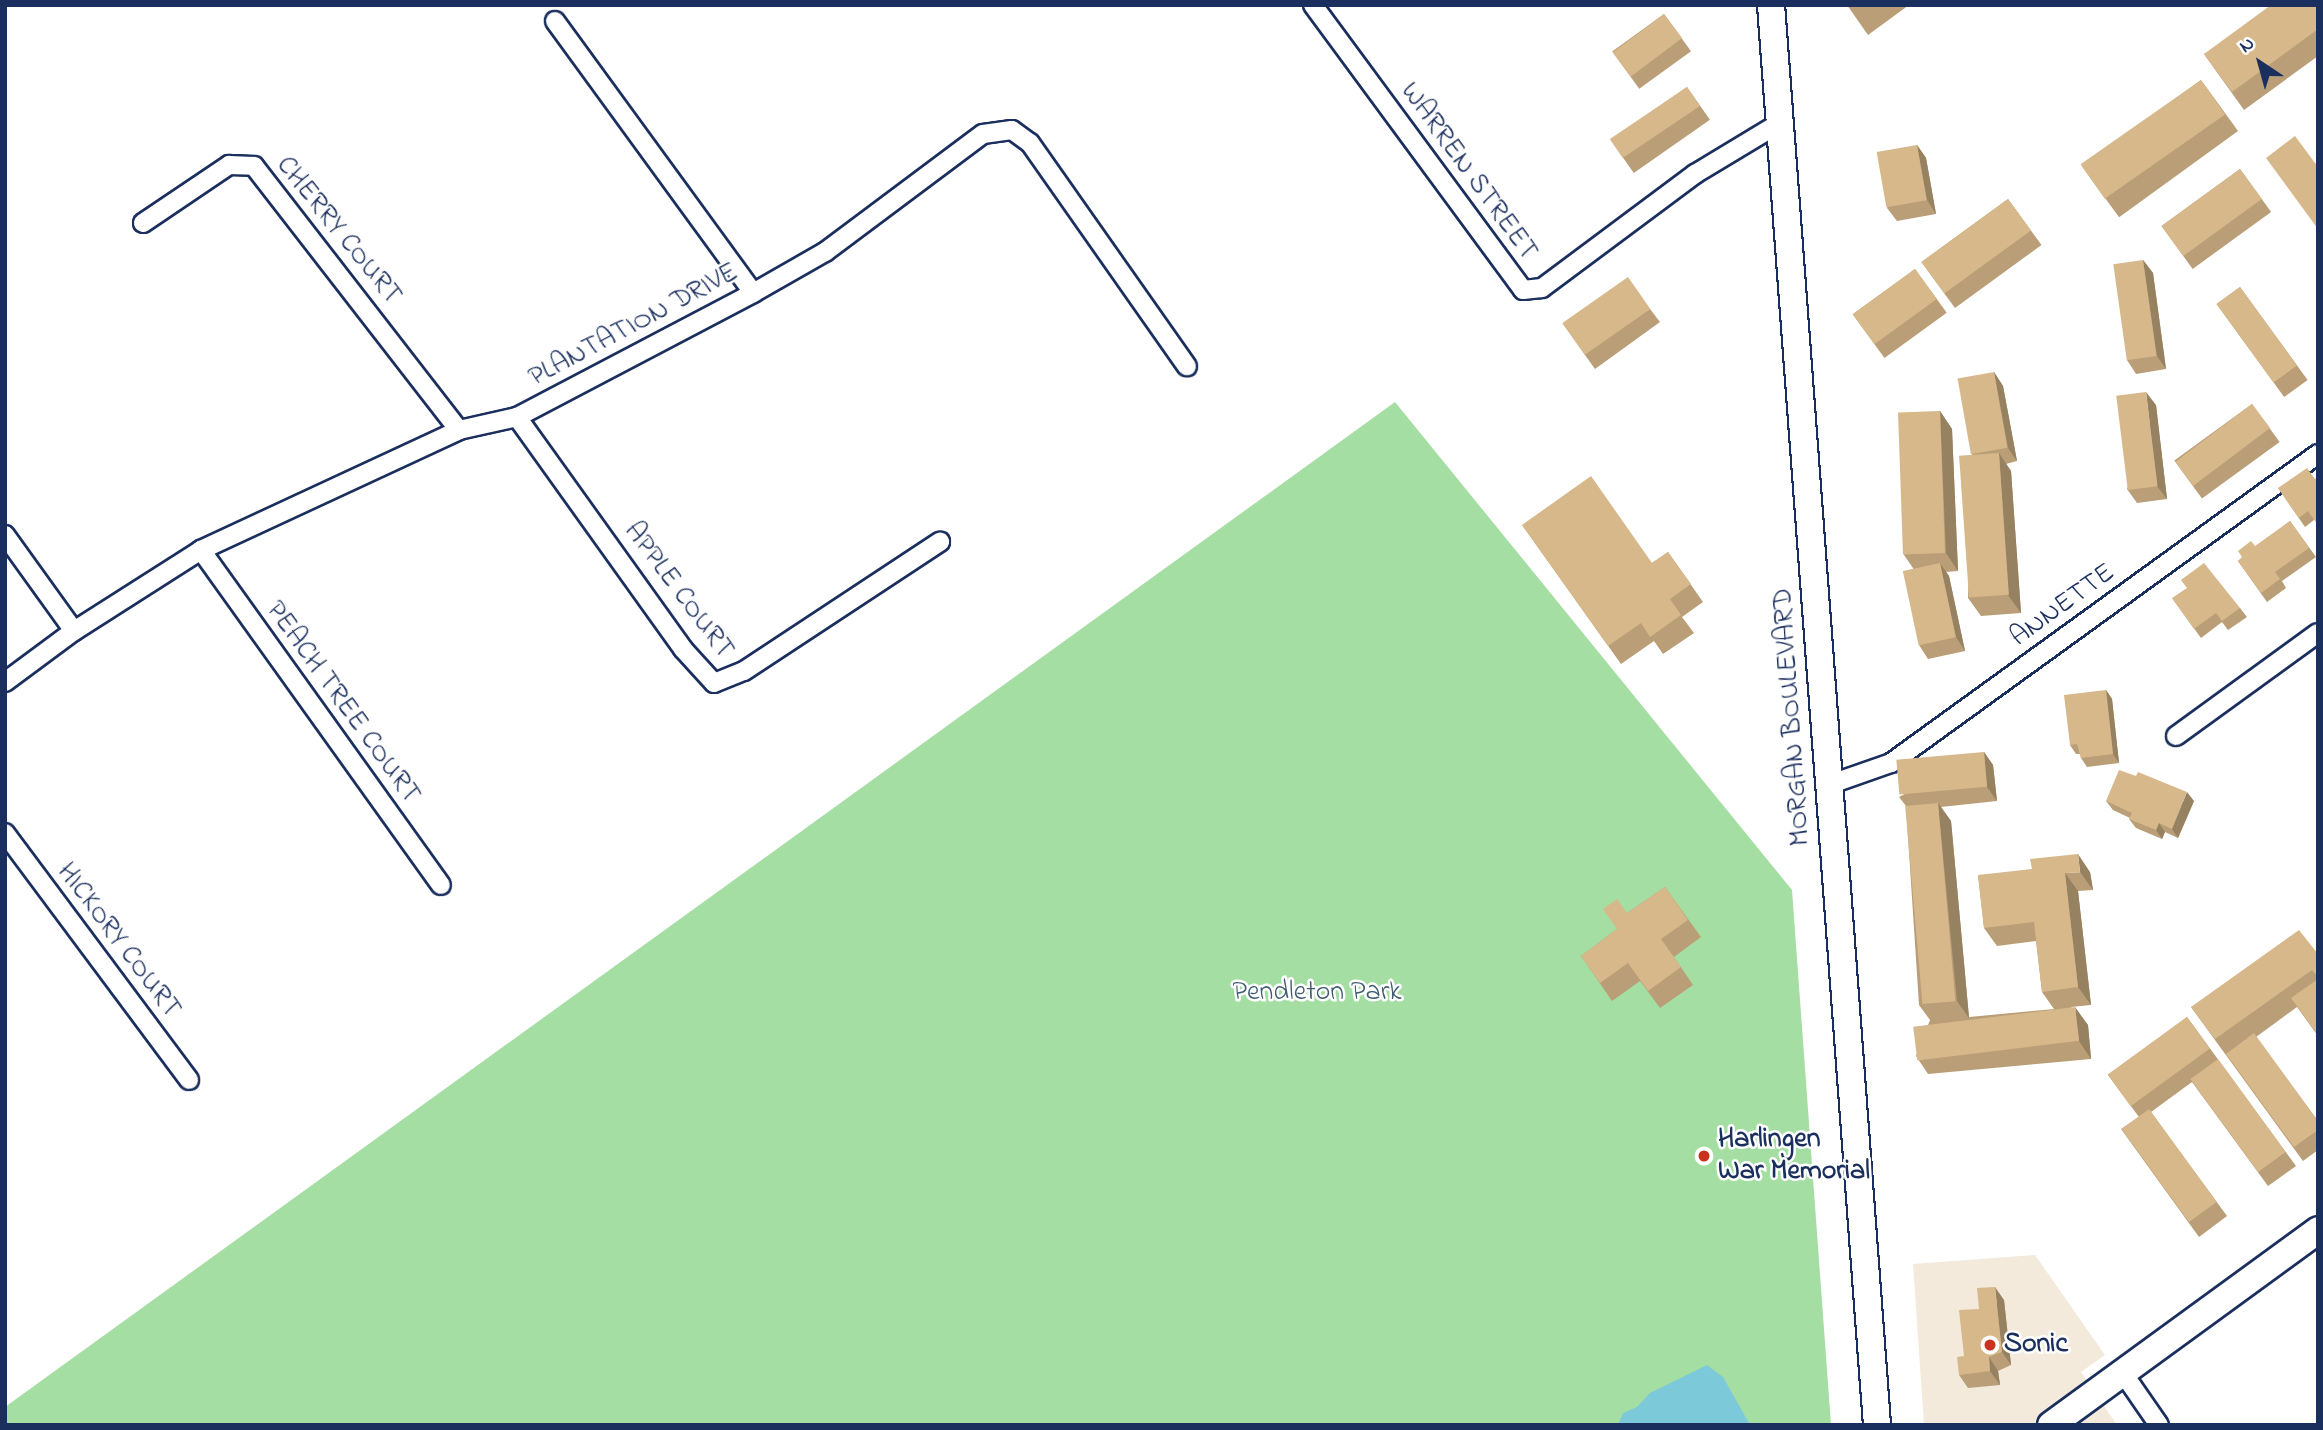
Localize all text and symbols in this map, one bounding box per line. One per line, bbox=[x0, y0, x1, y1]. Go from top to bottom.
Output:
north arrow bbox=[2225, 28, 2295, 98]
text: N bbox=[2234, 31, 2260, 60]
street label: WARREN STREET bbox=[1392, 76, 1544, 268]
street label: CHERRY COURT bbox=[268, 150, 408, 312]
street label: PLANTATION DRIVE bbox=[524, 257, 744, 395]
street label: APPLE COURT bbox=[616, 516, 740, 666]
street label: ANNETTE bbox=[2004, 557, 2122, 655]
street label: MORGAN BOULEVARD bbox=[1767, 587, 1819, 847]
street label: PEACH TREE COURT bbox=[257, 595, 427, 811]
street label: HICKORY COURT bbox=[49, 857, 187, 1025]
park label: Pendleton Park bbox=[1232, 976, 1402, 1010]
place label: Harlingen War Memorial bbox=[1718, 1123, 1870, 1189]
marker: Harlingen War Memorial bbox=[1696, 1148, 1712, 1164]
place label: Sonic bbox=[2004, 1328, 2068, 1362]
marker: Sonic bbox=[1982, 1337, 1998, 1353]

